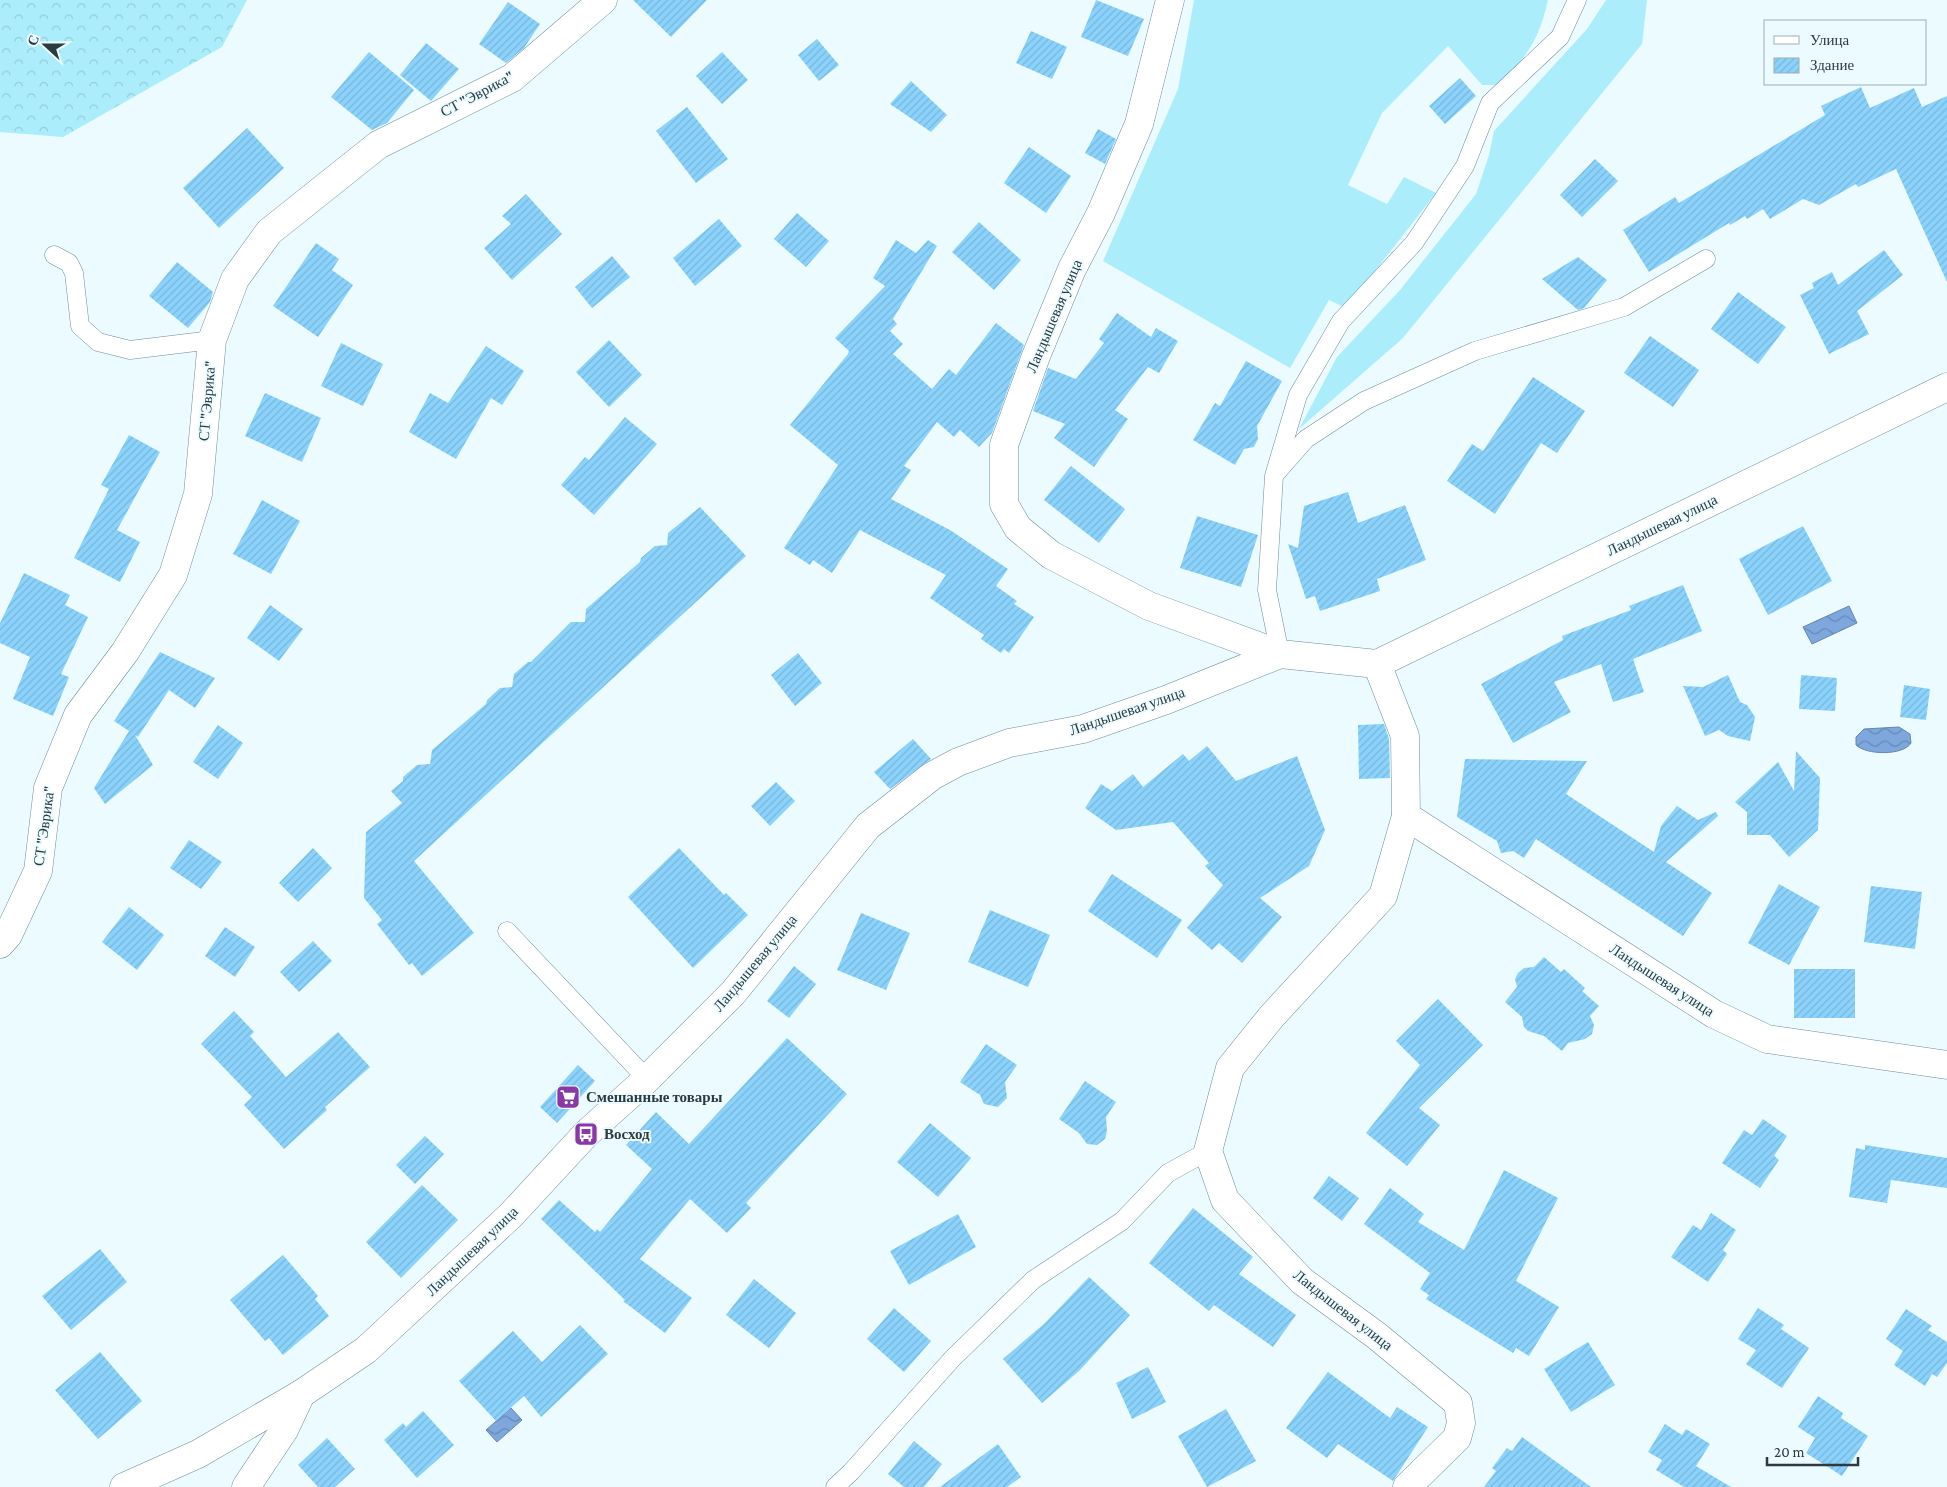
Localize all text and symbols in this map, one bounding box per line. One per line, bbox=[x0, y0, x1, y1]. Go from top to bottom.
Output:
north arrow bbox=[20, 20, 70, 70]
legend bbox=[1764, 20, 1927, 85]
text: Улица bbox=[1810, 32, 1849, 48]
text: С bbox=[24, 33, 42, 48]
text: Здание bbox=[1810, 57, 1854, 73]
street label: СТ "Эврика" bbox=[438, 68, 516, 120]
street label: Ландышевая улица bbox=[1023, 257, 1085, 375]
street label: СТ "Эврика" bbox=[196, 360, 218, 442]
street label: Ландышевая улица bbox=[1604, 491, 1720, 559]
street label: Ландышевая улица bbox=[1067, 684, 1187, 738]
street label: СТ "Эврика" bbox=[30, 785, 58, 867]
street label: Ландышевая улица bbox=[710, 911, 800, 1015]
street label: Ландышевая улица bbox=[1607, 940, 1717, 1020]
supermarket icon: Смешанные товары bbox=[555, 1084, 581, 1110]
place label: Смешанные товары bbox=[586, 1089, 723, 1105]
bus stop icon: Восход bbox=[573, 1121, 599, 1147]
place label: Восход bbox=[604, 1126, 650, 1142]
street label: Ландышевая улица bbox=[423, 1203, 521, 1299]
street label: Ландышевая улица bbox=[1290, 1266, 1396, 1354]
scale bar bbox=[1767, 1434, 1858, 1466]
text: 20 m bbox=[1774, 1444, 1805, 1460]

